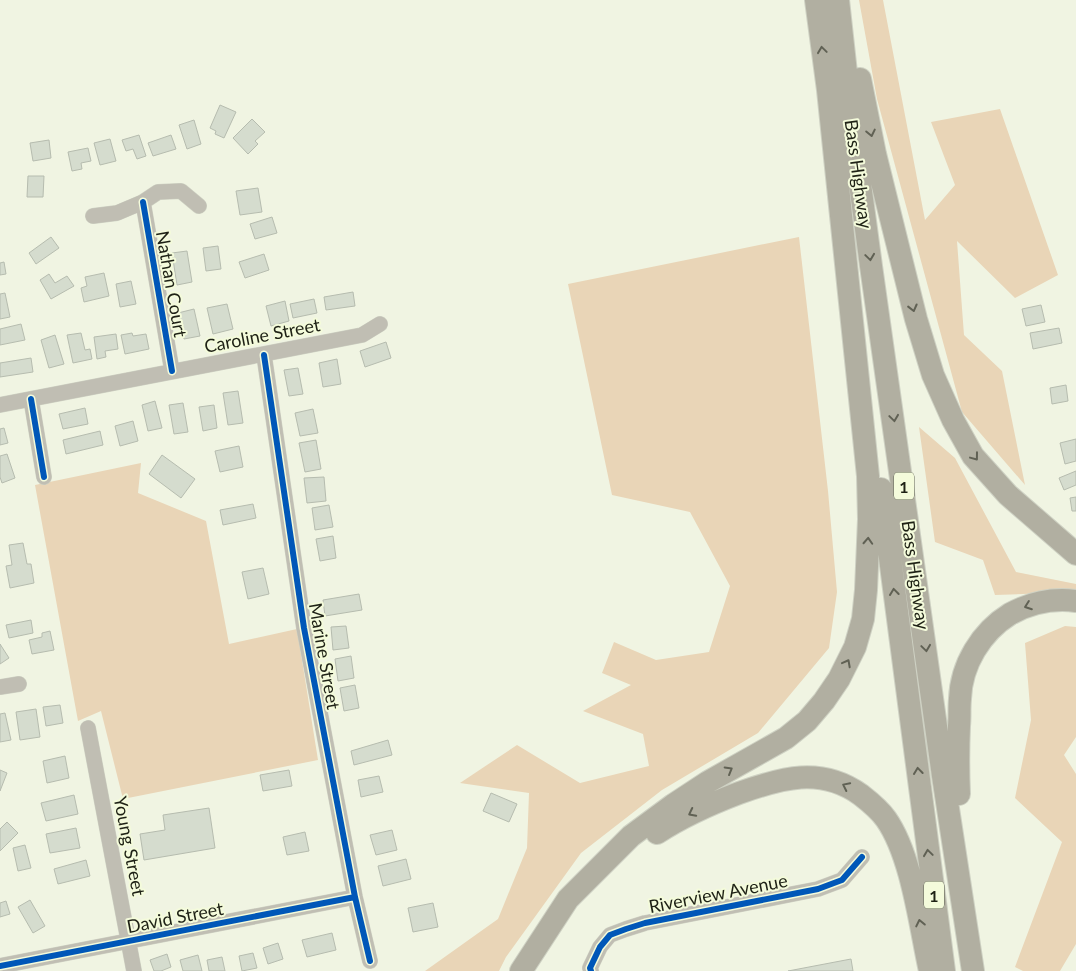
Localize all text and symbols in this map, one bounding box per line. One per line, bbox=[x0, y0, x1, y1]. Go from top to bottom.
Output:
one-way arrow bbox=[818, 45, 828, 54]
street label: Bass Highway bbox=[840, 118, 878, 231]
one-way arrow bbox=[865, 129, 876, 138]
street label: Nathan Court bbox=[152, 229, 192, 339]
one-way arrow bbox=[864, 253, 875, 261]
one-way arrow bbox=[907, 304, 918, 313]
street label: Caroline Street bbox=[202, 313, 322, 357]
one-way arrow bbox=[888, 413, 898, 422]
one-way arrow bbox=[970, 451, 978, 460]
road number: 1 bbox=[894, 472, 914, 500]
street label: Bass Highway bbox=[897, 519, 935, 632]
one-way arrow bbox=[863, 537, 874, 545]
one-way arrow bbox=[890, 588, 900, 597]
one-way arrow bbox=[1024, 600, 1033, 610]
street label: Marine Street bbox=[305, 601, 345, 712]
one-way arrow bbox=[920, 644, 931, 652]
one-way arrow bbox=[841, 659, 851, 668]
one-way arrow bbox=[724, 766, 733, 776]
one-way arrow bbox=[913, 767, 923, 775]
one-way arrow bbox=[842, 782, 851, 792]
street label: Young Street bbox=[110, 794, 151, 898]
one-way arrow bbox=[688, 807, 697, 817]
one-way arrow bbox=[923, 849, 934, 857]
street label: Riverview Avenue bbox=[647, 869, 789, 917]
road number: 1 bbox=[924, 882, 944, 908]
street label: David Street bbox=[125, 897, 226, 937]
one-way arrow bbox=[915, 919, 926, 928]

